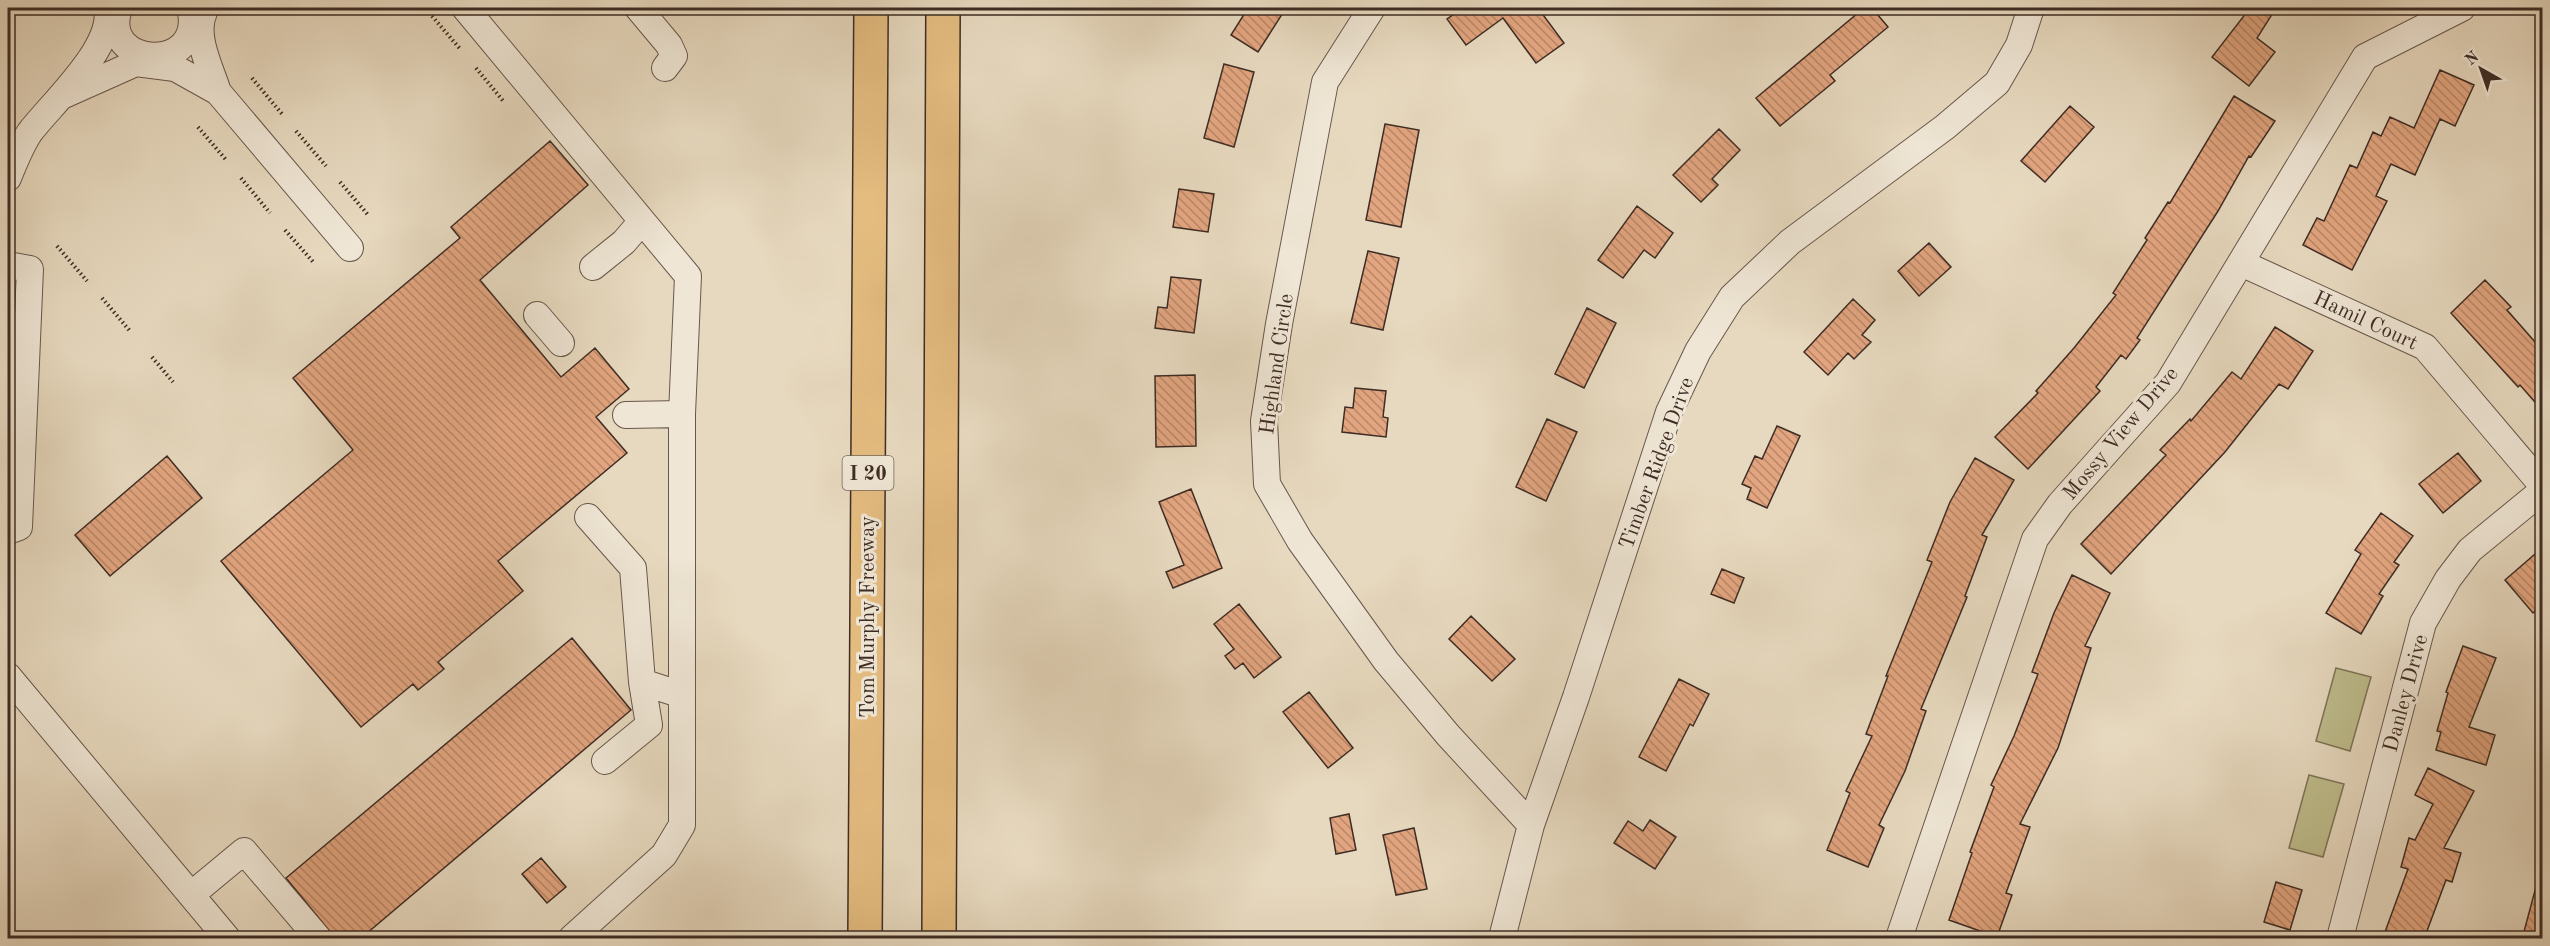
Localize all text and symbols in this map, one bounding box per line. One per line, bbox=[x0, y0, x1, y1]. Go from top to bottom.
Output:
north arrow bbox=[2451, 39, 2511, 99]
text: N bbox=[2463, 48, 2483, 69]
street label: Hamil Court bbox=[2310, 288, 2421, 355]
street label: Highland Circle bbox=[1257, 292, 1298, 436]
street label: Mossy View Drive bbox=[2060, 363, 2183, 504]
street label: Timber Ridge Drive bbox=[1617, 375, 1698, 552]
road number: I 20 bbox=[842, 456, 894, 490]
street label: Tom Murphy Freeway bbox=[858, 516, 879, 718]
street label: Danley Drive bbox=[2381, 632, 2432, 754]

